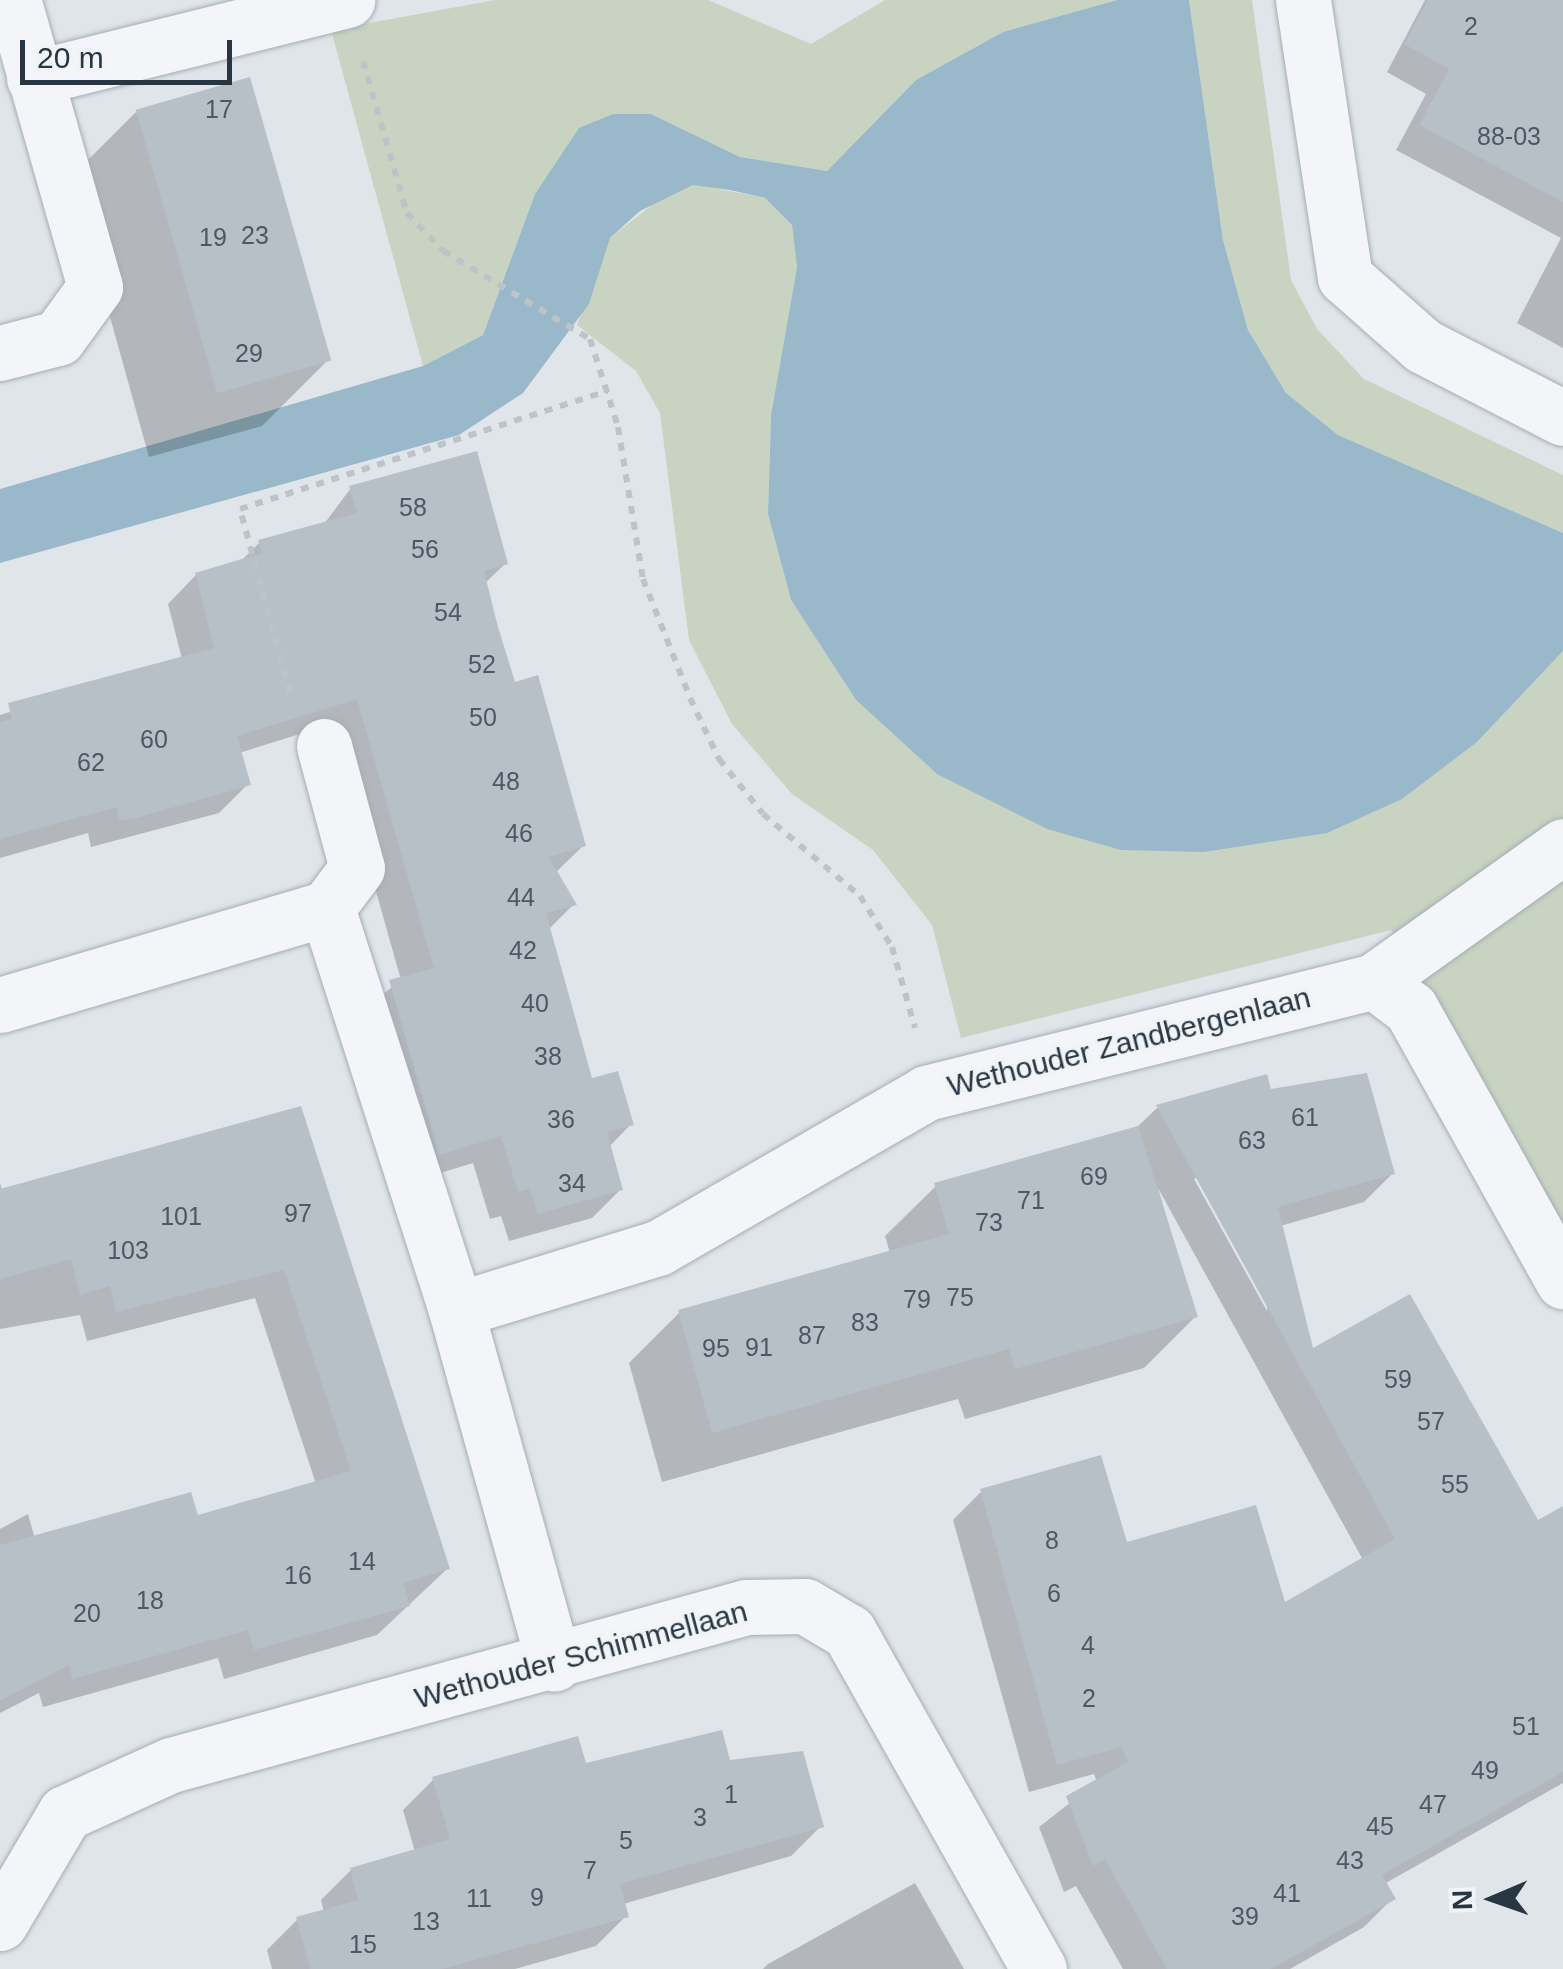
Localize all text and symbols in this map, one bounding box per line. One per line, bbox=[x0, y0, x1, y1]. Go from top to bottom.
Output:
house number: 2 bbox=[1464, 11, 1478, 41]
scale bar bbox=[25, 20, 238, 82]
text: 20 m bbox=[37, 41, 104, 74]
house number: 17 bbox=[205, 94, 233, 124]
house number: 88-03 bbox=[1477, 121, 1541, 151]
house number: 23 bbox=[241, 220, 269, 250]
house number: 19 bbox=[199, 222, 227, 252]
house number: 29 bbox=[235, 338, 263, 368]
house number: 58 bbox=[399, 492, 427, 522]
house number: 56 bbox=[411, 534, 439, 564]
house number: 54 bbox=[434, 597, 462, 627]
house number: 52 bbox=[468, 649, 496, 679]
house number: 50 bbox=[469, 702, 497, 732]
house number: 60 bbox=[140, 724, 168, 754]
house number: 62 bbox=[77, 747, 105, 777]
house number: 48 bbox=[492, 766, 520, 796]
house number: 46 bbox=[505, 818, 533, 848]
house number: 44 bbox=[507, 882, 535, 912]
house number: 42 bbox=[509, 935, 537, 965]
street label: Wethouder Zandbergenlaan bbox=[944, 979, 1314, 1105]
house number: 40 bbox=[521, 988, 549, 1018]
house number: 38 bbox=[534, 1041, 562, 1071]
house number: 61 bbox=[1291, 1102, 1319, 1132]
house number: 36 bbox=[547, 1104, 575, 1134]
house number: 63 bbox=[1238, 1125, 1266, 1155]
house number: 69 bbox=[1080, 1161, 1108, 1191]
house number: 34 bbox=[558, 1168, 586, 1198]
house number: 71 bbox=[1017, 1185, 1045, 1215]
house number: 97 bbox=[284, 1198, 312, 1228]
house number: 101 bbox=[160, 1201, 202, 1231]
house number: 73 bbox=[975, 1207, 1003, 1237]
house number: 103 bbox=[107, 1235, 149, 1265]
house number: 75 bbox=[946, 1282, 974, 1312]
house number: 79 bbox=[903, 1284, 931, 1314]
house number: 83 bbox=[851, 1307, 879, 1337]
house number: 87 bbox=[798, 1320, 826, 1350]
house number: 91 bbox=[745, 1332, 773, 1362]
house number: 95 bbox=[702, 1333, 730, 1363]
house number: 59 bbox=[1384, 1364, 1412, 1394]
house number: 57 bbox=[1417, 1406, 1445, 1436]
house number: 55 bbox=[1441, 1469, 1469, 1499]
house number: 8 bbox=[1045, 1525, 1059, 1555]
house number: 14 bbox=[348, 1546, 376, 1576]
house number: 16 bbox=[284, 1560, 312, 1590]
house number: 6 bbox=[1047, 1578, 1061, 1608]
house number: 18 bbox=[136, 1585, 164, 1615]
street label: Wethouder Schimmellaan bbox=[411, 1593, 751, 1717]
house number: 20 bbox=[73, 1598, 101, 1628]
house number: 4 bbox=[1081, 1630, 1095, 1660]
house number: 2 bbox=[1082, 1683, 1096, 1713]
house number: 51 bbox=[1512, 1711, 1540, 1741]
house number: 49 bbox=[1471, 1755, 1499, 1785]
house number: 1 bbox=[724, 1779, 738, 1809]
house number: 47 bbox=[1419, 1789, 1447, 1819]
house number: 3 bbox=[693, 1802, 707, 1832]
house number: 45 bbox=[1366, 1811, 1394, 1841]
house number: 5 bbox=[619, 1825, 633, 1855]
house number: 43 bbox=[1336, 1845, 1364, 1875]
north arrow bbox=[1443, 1849, 1543, 1949]
house number: 7 bbox=[583, 1855, 597, 1885]
house number: 41 bbox=[1273, 1878, 1301, 1908]
house number: 9 bbox=[530, 1882, 544, 1912]
house number: 11 bbox=[466, 1883, 492, 1913]
text: N bbox=[1447, 1889, 1478, 1911]
house number: 39 bbox=[1231, 1901, 1259, 1931]
house number: 13 bbox=[412, 1906, 440, 1936]
house number: 15 bbox=[349, 1929, 377, 1959]

